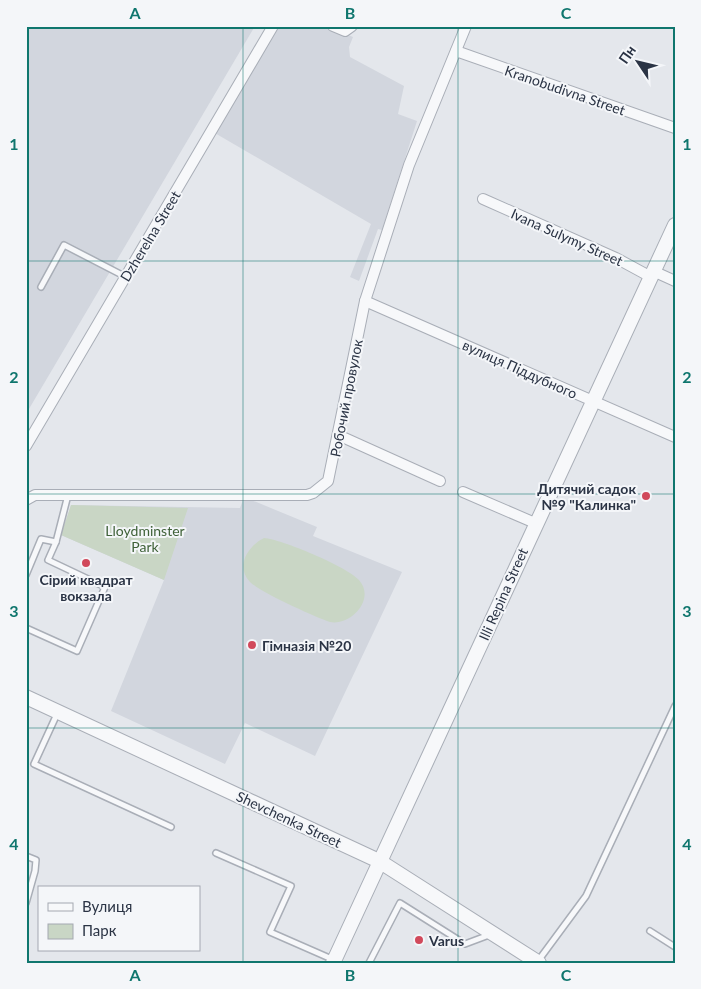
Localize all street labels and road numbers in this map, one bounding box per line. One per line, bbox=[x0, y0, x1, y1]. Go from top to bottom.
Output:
street label: Kranobudivna Street bbox=[503, 61, 627, 119]
street label: Dzherelna Street bbox=[116, 188, 184, 284]
street label: Ivana Sulymy Street bbox=[508, 205, 626, 269]
street label: вулиця Піддубного bbox=[460, 336, 580, 402]
street label: Робочий провулок bbox=[326, 337, 366, 458]
street label: Illi Repina Street bbox=[475, 545, 531, 643]
street label: Shevchenka Street bbox=[234, 787, 344, 851]

